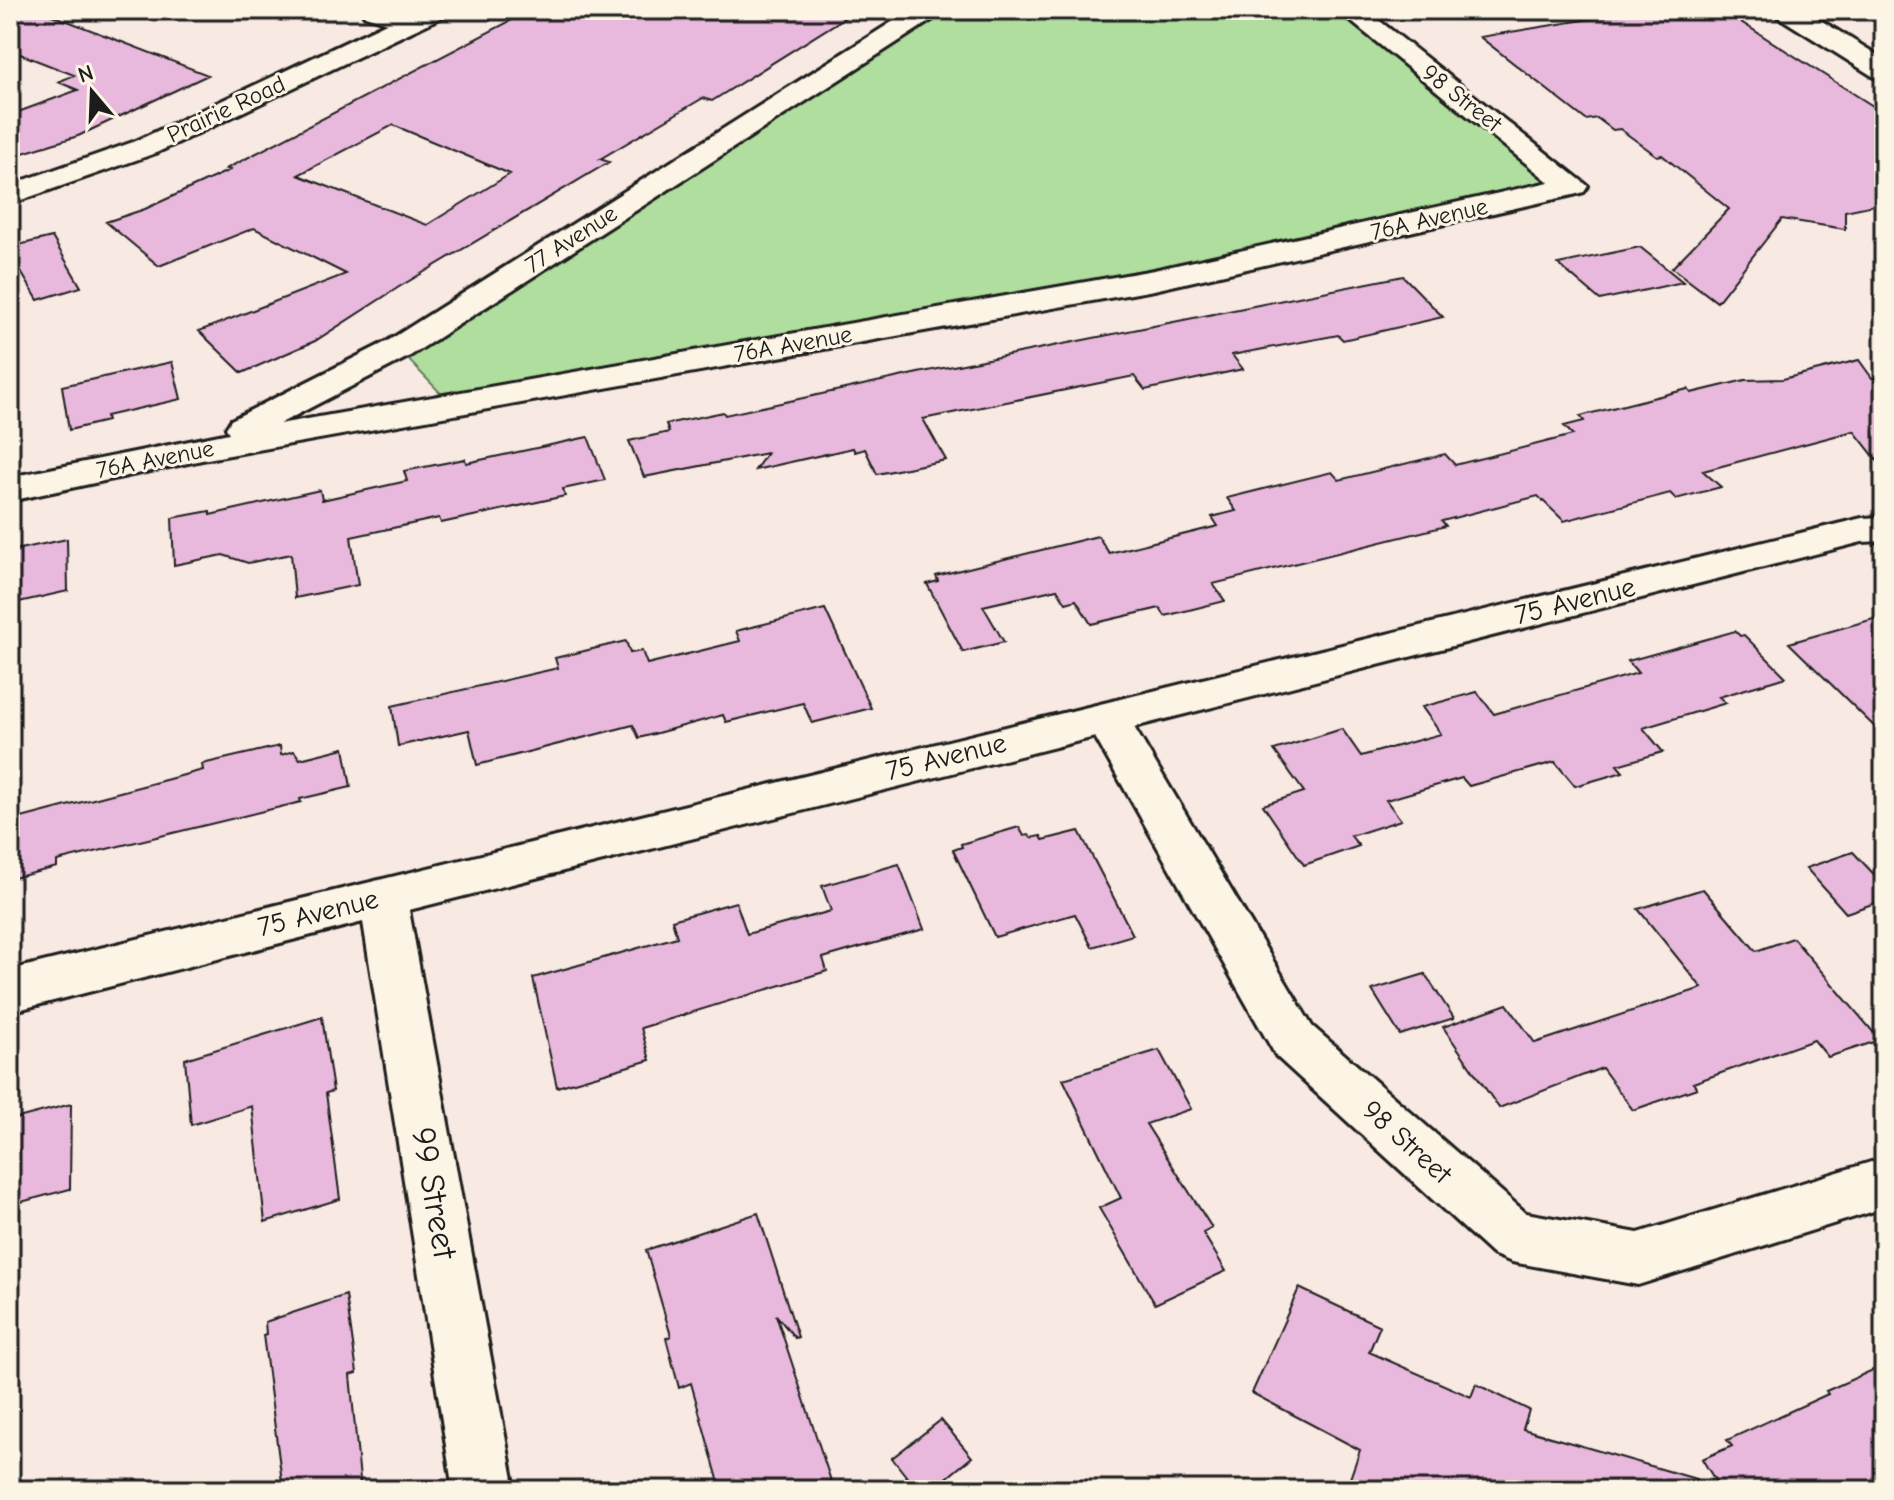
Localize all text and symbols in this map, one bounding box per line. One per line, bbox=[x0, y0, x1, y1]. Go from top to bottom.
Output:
north arrow bbox=[52, 52, 132, 132]
street label: 98 Street bbox=[1417, 58, 1508, 138]
text: N bbox=[75, 59, 97, 89]
street label: Prairie Road bbox=[162, 69, 290, 149]
street label: 76A Avenue bbox=[1368, 192, 1490, 246]
street label: 77 Avenue bbox=[520, 199, 622, 279]
street label: 76A Avenue bbox=[732, 320, 854, 368]
street label: 76A Avenue bbox=[94, 434, 216, 484]
street label: 75 Avenue bbox=[1511, 571, 1639, 631]
street label: 75 Avenue bbox=[882, 727, 1010, 787]
street label: 75 Avenue bbox=[254, 883, 382, 943]
street label: 98 Street bbox=[1356, 1094, 1459, 1191]
street label: 99 Street bbox=[403, 1124, 465, 1263]

